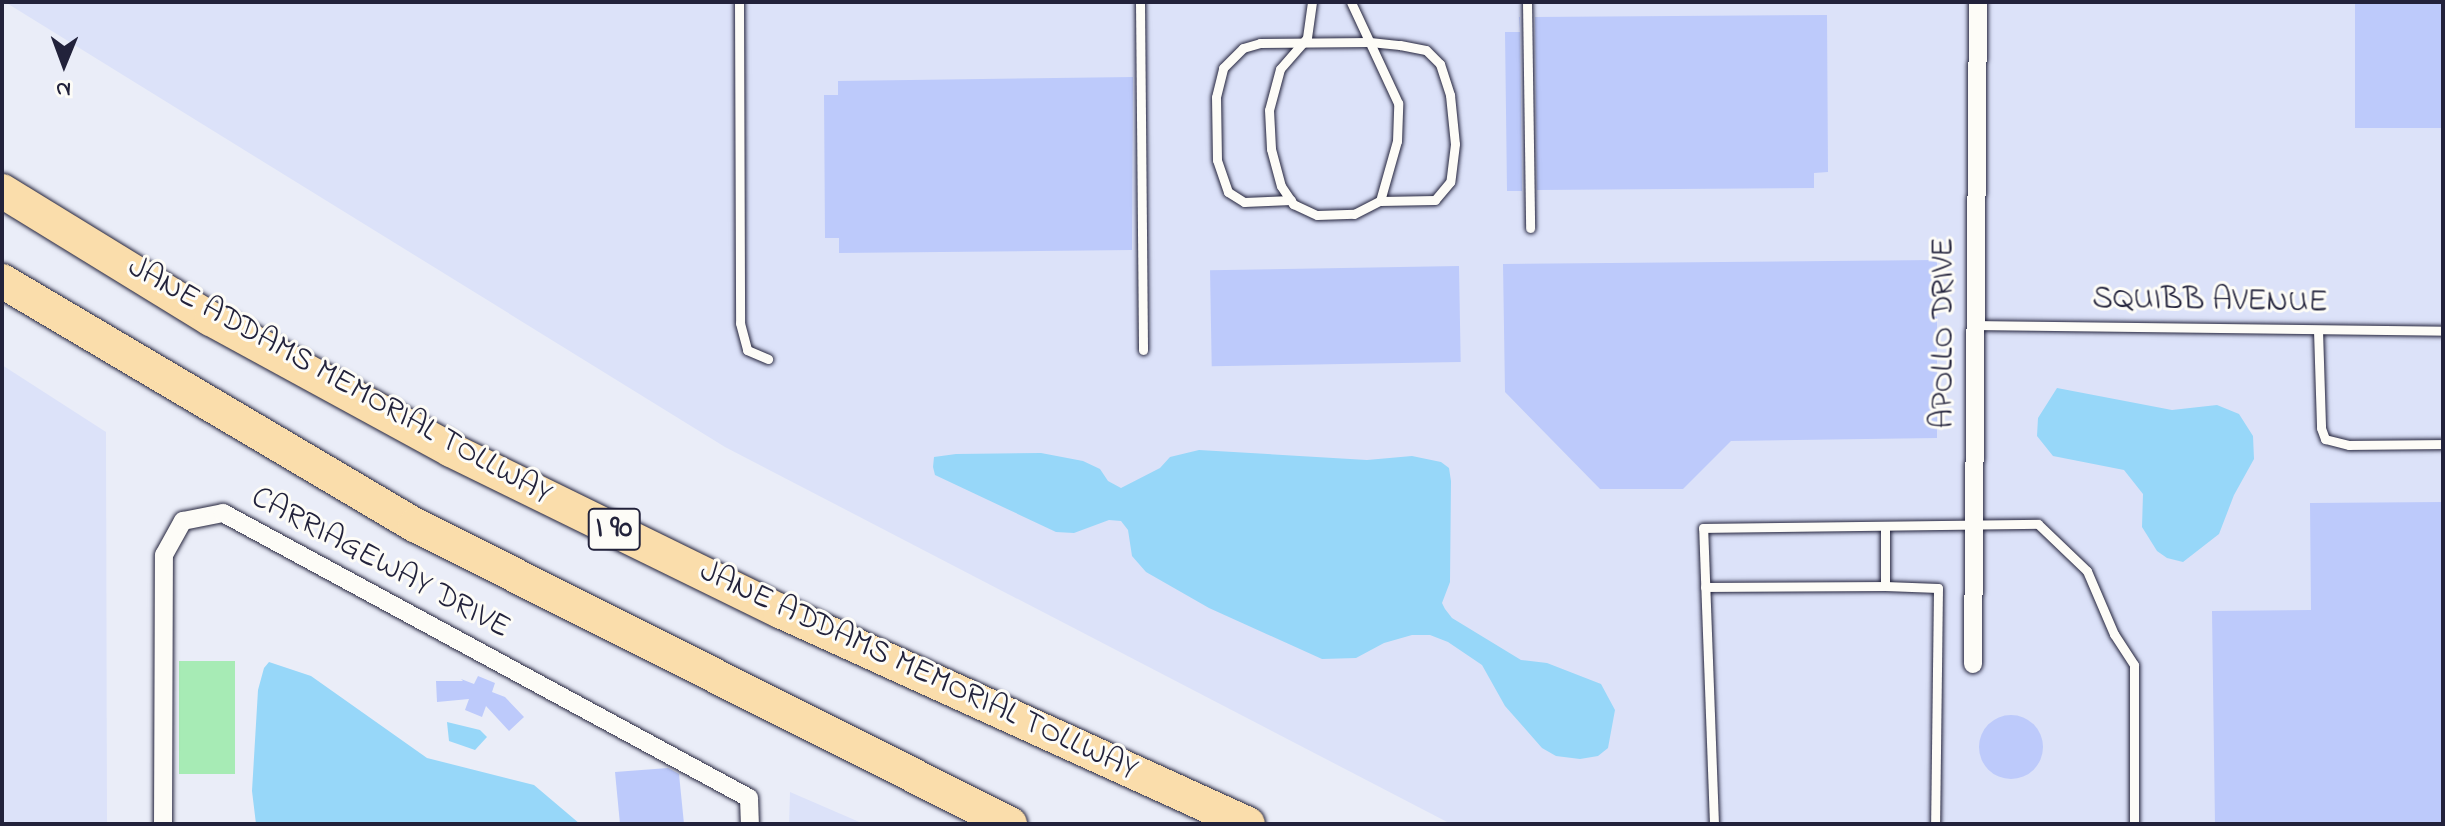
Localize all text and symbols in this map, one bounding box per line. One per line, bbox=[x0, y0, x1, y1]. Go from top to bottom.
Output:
north arrow bbox=[24, 24, 104, 104]
text: N bbox=[56, 72, 71, 104]
street label: APOLLO DRIVE bbox=[1926, 237, 1964, 429]
street label: JANE ADDAMS MEMORIAL TOLLWAY bbox=[120, 249, 558, 515]
street label: SQUIBB AVENUE bbox=[2092, 281, 2328, 323]
street label: CARRIAGEWAY DRIVE bbox=[244, 479, 516, 649]
road number: I 90 bbox=[586, 503, 642, 555]
street label: JANE ADDAMS MEMORIAL TOLLWAY bbox=[693, 553, 1143, 791]

